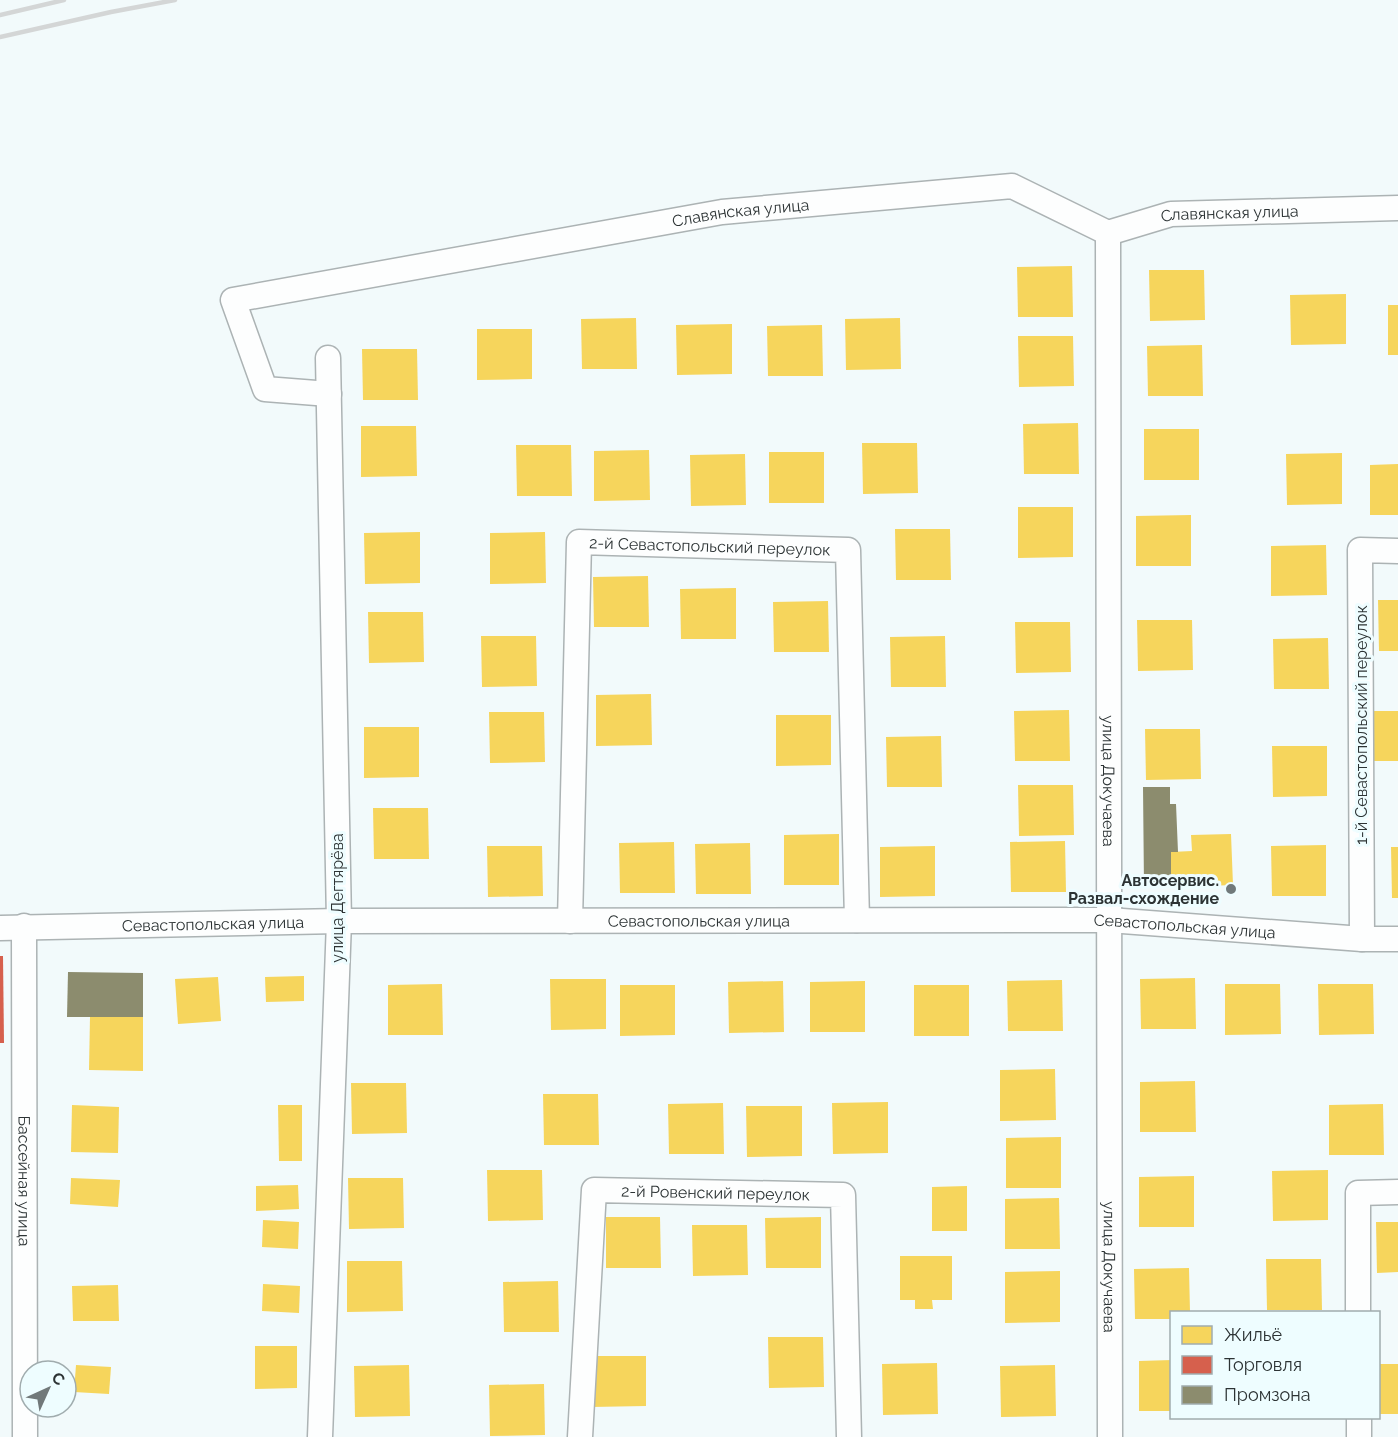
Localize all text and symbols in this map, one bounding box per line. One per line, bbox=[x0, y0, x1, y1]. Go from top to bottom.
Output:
street label: Славянская улица bbox=[670, 195, 810, 230]
street label: Славянская улица bbox=[1158, 201, 1299, 226]
street label: 2-й Севастопольский переулок bbox=[589, 533, 831, 559]
street label: 1-й Севастопольский переулок bbox=[1352, 605, 1371, 845]
street label: улица Докучаева bbox=[1099, 715, 1119, 847]
street label: улица Дегтярёва bbox=[328, 833, 347, 963]
place label: Автосервис. Развал-схождение bbox=[1068, 871, 1219, 908]
marker: Автосервис. Развал-схождение bbox=[1224, 882, 1238, 896]
street label: Севастопольская улица bbox=[1094, 910, 1276, 942]
street label: Севастопольская улица bbox=[608, 911, 790, 930]
street label: Севастопольская улица bbox=[122, 912, 304, 935]
street label: Бассейная улица bbox=[15, 1116, 34, 1246]
street label: 2-й Ровенский переулок bbox=[621, 1181, 810, 1204]
street label: улица Докучаева bbox=[1100, 1201, 1119, 1333]
legend bbox=[1170, 1311, 1380, 1419]
text: Жильё bbox=[1224, 1324, 1282, 1345]
text: Торговля bbox=[1224, 1354, 1302, 1375]
north arrow bbox=[18, 1359, 78, 1419]
text: С bbox=[48, 1368, 69, 1389]
text: Промзона bbox=[1224, 1384, 1311, 1405]

